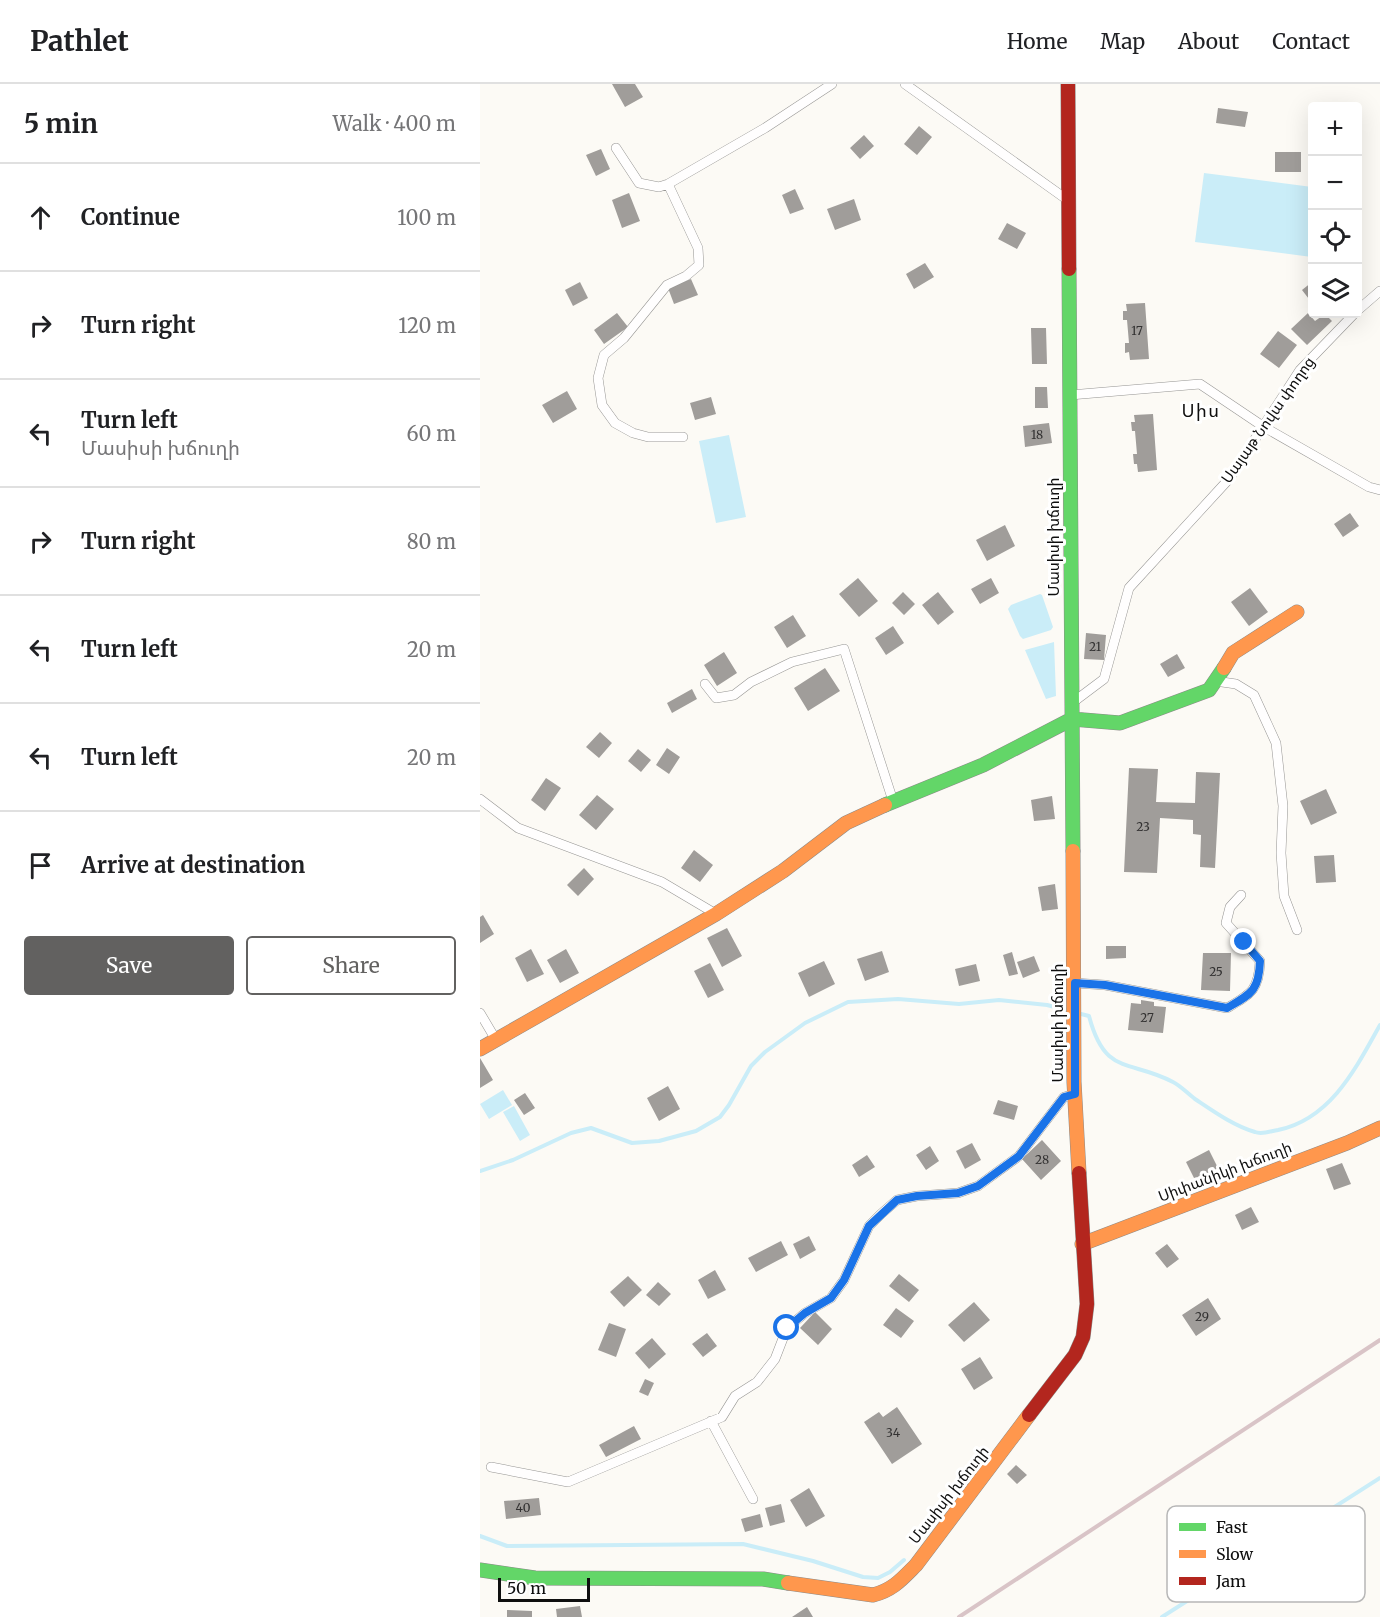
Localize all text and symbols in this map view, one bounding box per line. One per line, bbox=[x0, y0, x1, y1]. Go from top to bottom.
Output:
text: Pathlet bbox=[30, 23, 129, 59]
text: Home bbox=[1007, 28, 1067, 55]
text: Map bbox=[1100, 28, 1145, 55]
text: About bbox=[1178, 28, 1239, 55]
text: Contact bbox=[1272, 28, 1350, 55]
map controls bbox=[1308, 102, 1362, 318]
button: + bbox=[1308, 102, 1362, 156]
text: 5 min bbox=[24, 107, 98, 140]
text: Walk · 400 m bbox=[333, 111, 456, 136]
button: − bbox=[1308, 156, 1362, 210]
icon: ahead bbox=[24, 201, 57, 234]
text: Continue bbox=[81, 203, 180, 231]
text: 100 m bbox=[397, 205, 456, 230]
button: locate bbox=[1308, 210, 1362, 264]
button: layers bbox=[1308, 264, 1362, 318]
icon: right bbox=[24, 309, 57, 342]
text: Turn right bbox=[81, 311, 195, 339]
text: 120 m bbox=[398, 313, 456, 338]
house number: 17 bbox=[1131, 323, 1143, 338]
street label: Սայաթ Նովա փողոց bbox=[1217, 353, 1318, 487]
district label: Սիս bbox=[1181, 399, 1221, 422]
text: Turn left bbox=[81, 406, 178, 434]
icon: left bbox=[24, 417, 57, 450]
text: 60 m bbox=[406, 421, 456, 446]
house number: 18 bbox=[1031, 427, 1043, 442]
text: Մասիսի խճուղի bbox=[81, 435, 240, 460]
street label: Մասիսի խճուղի bbox=[1044, 477, 1063, 597]
icon: right bbox=[24, 525, 57, 558]
text: Turn right bbox=[81, 527, 195, 555]
text: 80 m bbox=[407, 529, 456, 554]
icon: left bbox=[24, 633, 57, 666]
text: Turn left bbox=[81, 635, 178, 663]
text: 20 m bbox=[407, 637, 456, 662]
house number: 21 bbox=[1089, 639, 1102, 654]
icon: left bbox=[24, 741, 57, 774]
text: Turn left bbox=[81, 743, 178, 771]
text: 20 m bbox=[407, 745, 456, 770]
house number: 23 bbox=[1136, 819, 1150, 834]
icon: arrive bbox=[24, 849, 57, 882]
text: Arrive at destination bbox=[81, 851, 305, 879]
route end bbox=[1230, 928, 1256, 954]
button: Save bbox=[24, 936, 234, 995]
button: Share bbox=[246, 936, 456, 995]
street label: Մասիսի խճուղի bbox=[1048, 963, 1067, 1083]
house number: 25 bbox=[1209, 964, 1223, 979]
house number: 27 bbox=[1140, 1010, 1154, 1025]
street label: Սիփանիկի խճուղի bbox=[1155, 1137, 1294, 1206]
house number: 28 bbox=[1035, 1152, 1049, 1167]
house number: 29 bbox=[1195, 1309, 1209, 1324]
route start bbox=[773, 1314, 799, 1340]
house number: 34 bbox=[886, 1425, 901, 1440]
street label: Մասիսի խճուղի bbox=[904, 1442, 993, 1547]
house number: 40 bbox=[516, 1500, 531, 1515]
legend bbox=[1167, 1506, 1365, 1602]
text: Fast bbox=[1216, 1517, 1249, 1537]
text: Slow bbox=[1216, 1544, 1254, 1564]
text: Jam bbox=[1215, 1571, 1246, 1591]
scale bar bbox=[498, 1575, 590, 1602]
text: 50 m bbox=[507, 1578, 546, 1598]

